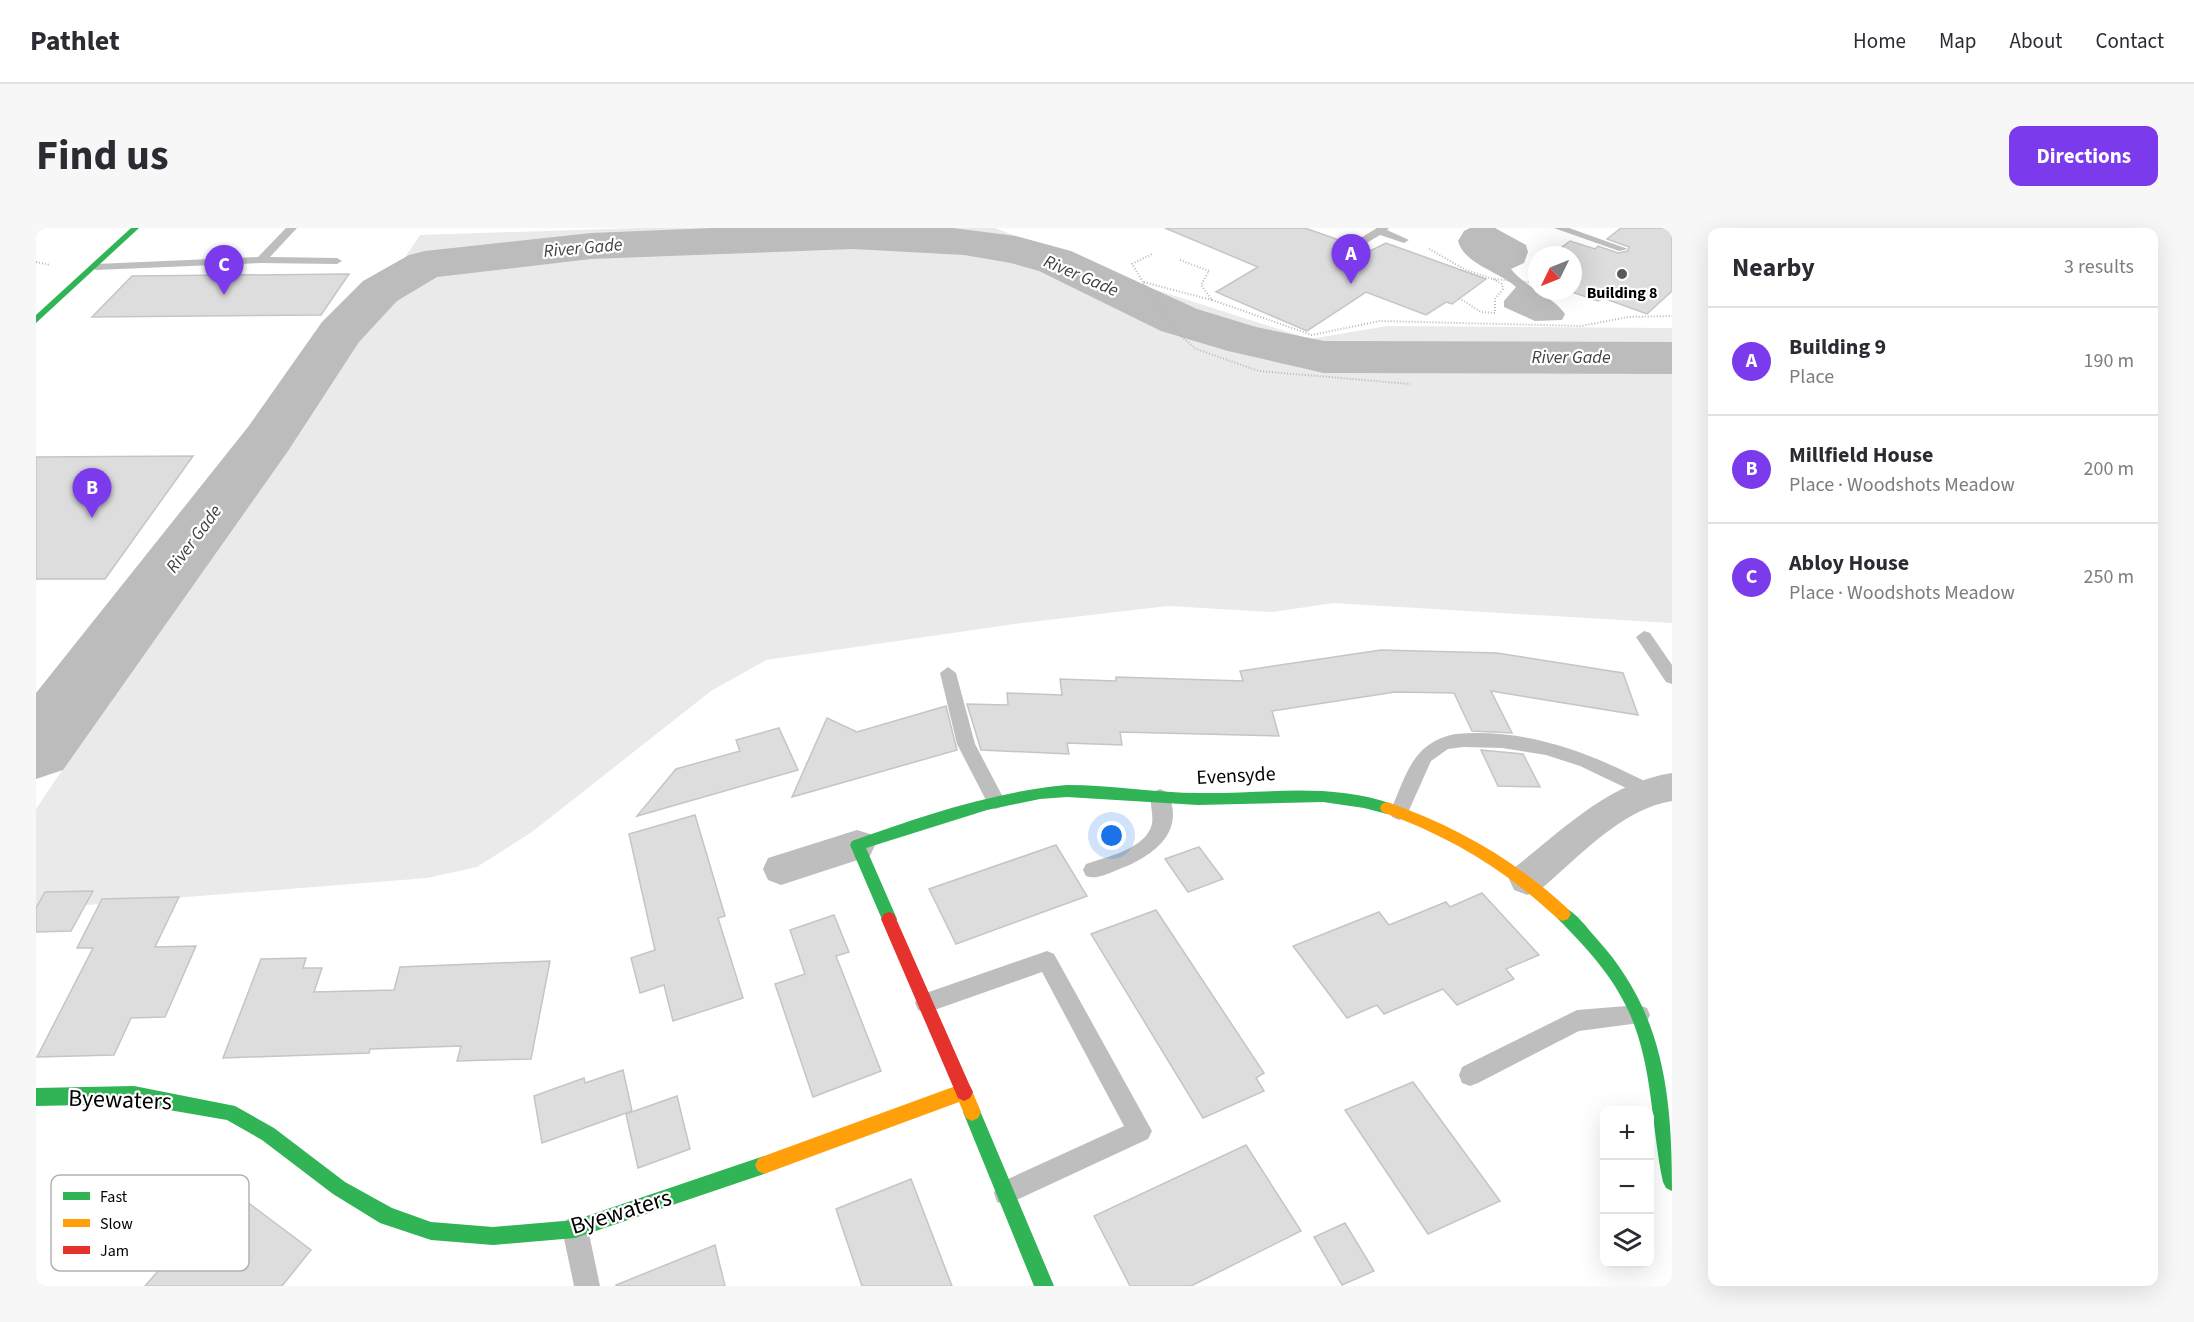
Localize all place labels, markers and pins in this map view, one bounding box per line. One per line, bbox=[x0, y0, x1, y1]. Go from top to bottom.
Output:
pin: A bbox=[1332, 235, 1370, 284]
pin: C bbox=[204, 245, 243, 295]
marker: Building 8 bbox=[1615, 267, 1629, 281]
place label: Building 8 bbox=[1587, 282, 1657, 304]
pin: B bbox=[72, 468, 112, 518]

